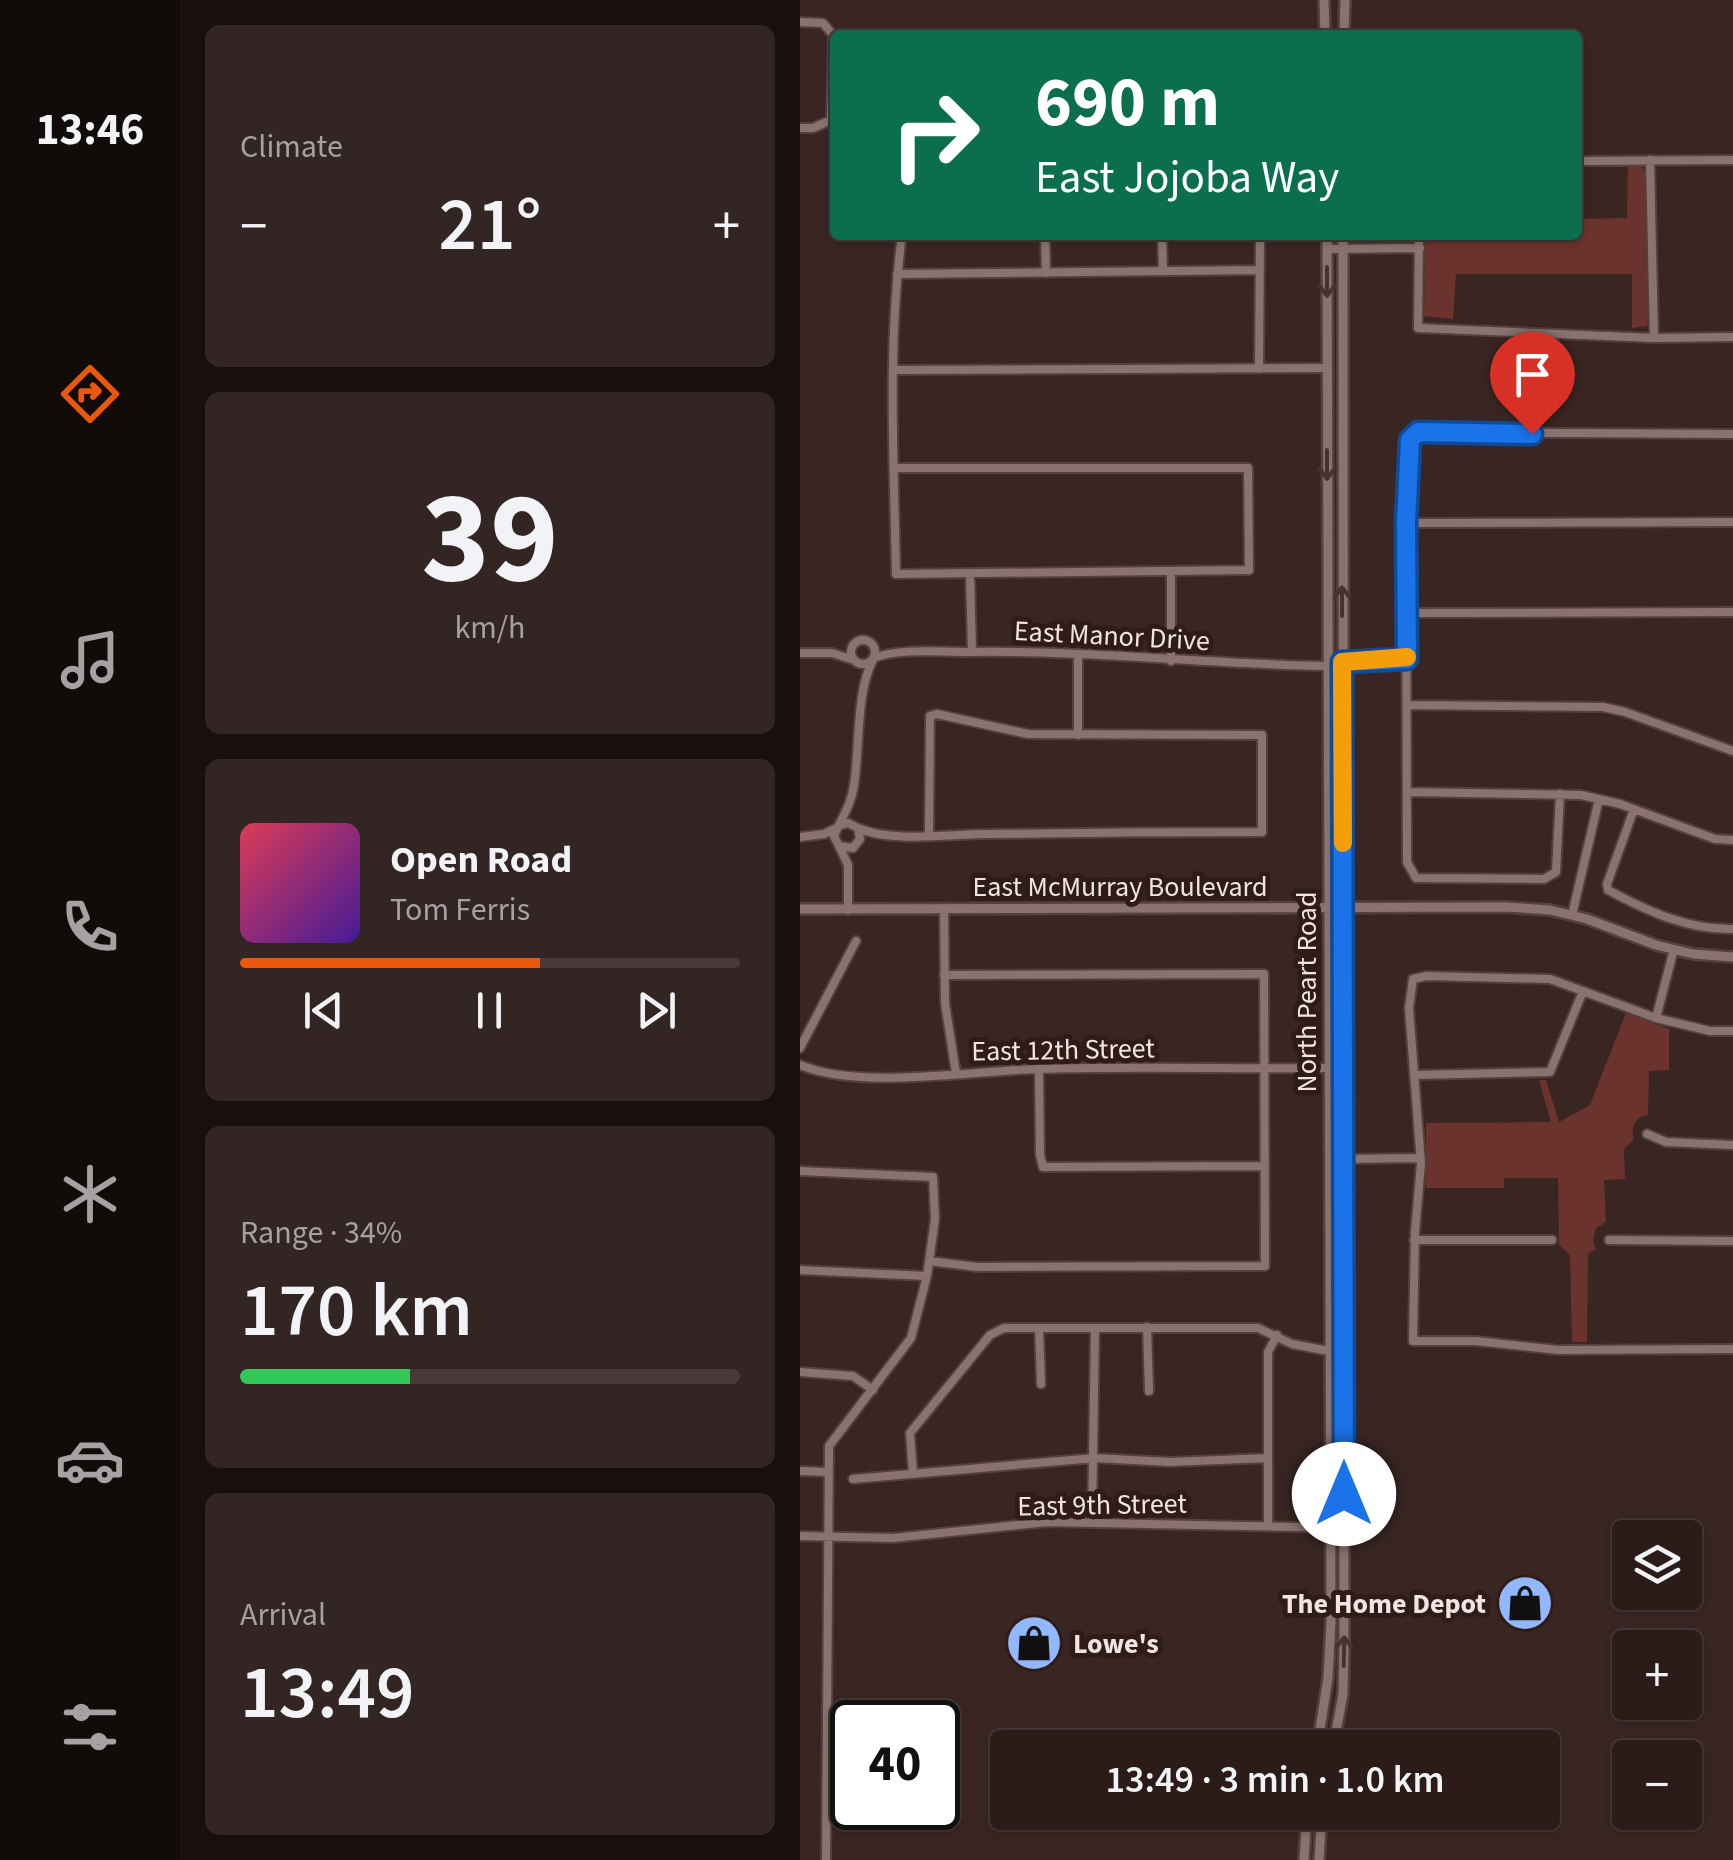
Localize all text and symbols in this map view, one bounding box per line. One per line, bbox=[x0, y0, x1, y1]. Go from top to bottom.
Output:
text: 690 m bbox=[1035, 53, 1220, 153]
icon: right bbox=[870, 70, 1000, 200]
text: 13:46 bbox=[36, 98, 144, 162]
text: Climate bbox=[240, 124, 343, 170]
text: East Jojoba Way bbox=[1035, 146, 1339, 210]
text: 21° bbox=[438, 172, 542, 279]
text: − bbox=[240, 188, 267, 266]
text: + bbox=[713, 188, 740, 266]
one-way arrow bbox=[1318, 264, 1336, 297]
pin bbox=[1490, 332, 1575, 435]
icon: arrive bbox=[1505, 347, 1560, 402]
icon: directions bbox=[55, 359, 125, 429]
text: 39 bbox=[421, 447, 559, 632]
one-way arrow bbox=[1318, 448, 1336, 481]
one-way arrow bbox=[1332, 585, 1352, 618]
text: km/h bbox=[455, 605, 525, 651]
street label: East Manor Drive bbox=[1013, 611, 1211, 661]
icon: music bbox=[55, 625, 125, 695]
text: Open Road bbox=[390, 833, 572, 887]
street label: East McMurray Boulevard bbox=[972, 867, 1268, 907]
text: Tom Ferris bbox=[390, 887, 530, 933]
icon: phone bbox=[55, 892, 125, 962]
street label: North Peart Road bbox=[1287, 892, 1327, 1092]
icon: previous bbox=[296, 983, 351, 1038]
icon: pause bbox=[462, 983, 517, 1038]
icon: next bbox=[629, 983, 684, 1038]
street label: East 12th Street bbox=[971, 1028, 1156, 1072]
icon: climate bbox=[55, 1159, 125, 1229]
text: Range · 34% bbox=[240, 1210, 402, 1256]
text: 170 km bbox=[240, 1258, 473, 1365]
icon: car bbox=[55, 1425, 125, 1495]
position arrow bbox=[1292, 1442, 1396, 1546]
street label: East 9th Street bbox=[1017, 1484, 1188, 1526]
map controls bbox=[1612, 1520, 1702, 1830]
button: layers bbox=[1612, 1520, 1702, 1610]
shop icon: The Home Depot bbox=[1495, 1573, 1555, 1633]
place label: The Home Depot bbox=[1282, 1584, 1486, 1624]
text: Arrival bbox=[240, 1592, 326, 1638]
shop icon: Lowe's bbox=[1004, 1613, 1064, 1673]
place label: Lowe's bbox=[1073, 1624, 1159, 1664]
button: + bbox=[1612, 1630, 1702, 1720]
one-way arrow bbox=[1334, 1635, 1353, 1667]
text: 13:49 bbox=[240, 1640, 415, 1747]
icon: filters bbox=[55, 1692, 125, 1762]
speed limit sign: 40 bbox=[830, 1700, 960, 1830]
button: − bbox=[1612, 1740, 1702, 1830]
text: 13:49 · 3 min · 1.0 km bbox=[1106, 1753, 1445, 1807]

